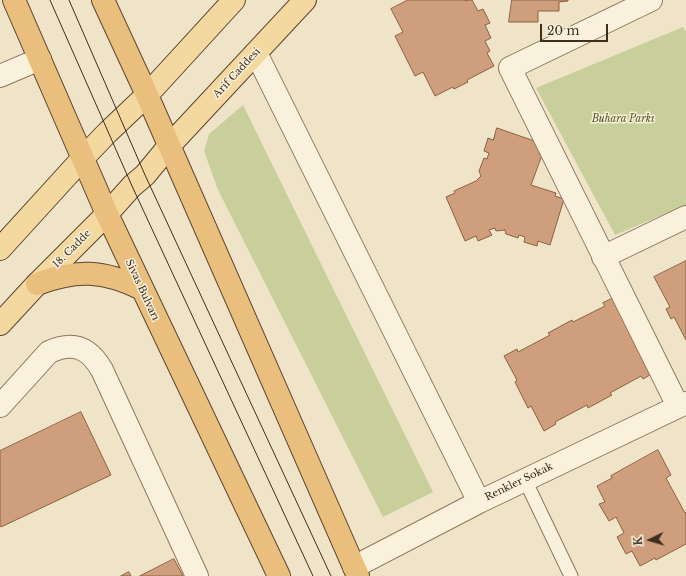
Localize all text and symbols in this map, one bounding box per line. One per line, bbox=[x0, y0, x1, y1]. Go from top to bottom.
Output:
scale bar bbox=[542, 16, 610, 42]
text: 20 m bbox=[547, 23, 579, 38]
street label: Arif Caddesi bbox=[211, 46, 263, 100]
park label: Buhara Parkı bbox=[592, 113, 654, 125]
street label: 18. Cadde bbox=[50, 227, 94, 271]
street label: Sivas Bulvarı bbox=[123, 258, 161, 322]
street label: Renkler Sokak bbox=[483, 460, 555, 504]
north arrow bbox=[630, 520, 670, 560]
text: K bbox=[631, 536, 645, 546]

